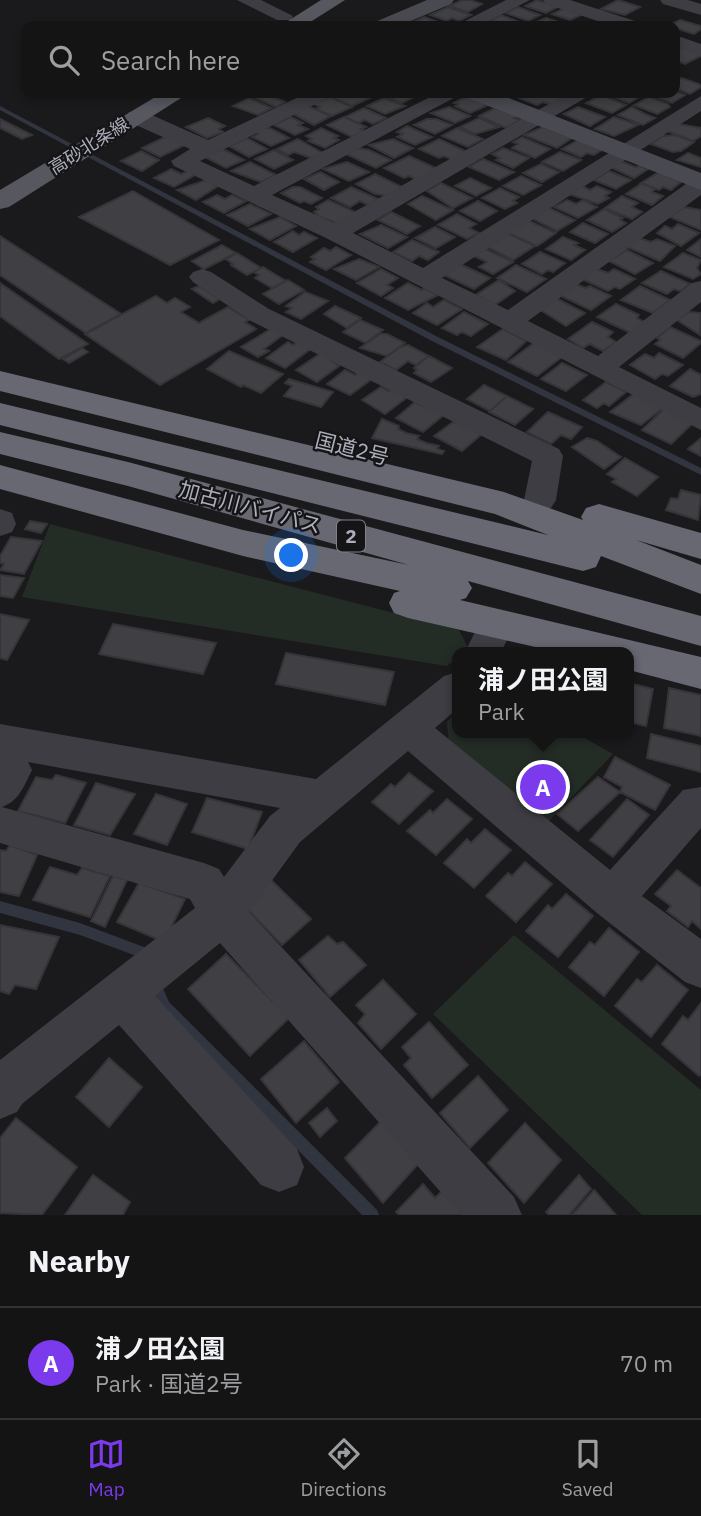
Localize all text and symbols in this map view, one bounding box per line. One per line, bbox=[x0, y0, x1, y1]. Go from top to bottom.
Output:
search box bbox=[21, 21, 680, 98]
icon: search bbox=[45, 41, 83, 79]
text: Search here bbox=[101, 43, 240, 77]
street label: 高砂北条線 bbox=[44, 112, 133, 179]
street label: 国道2号 bbox=[312, 425, 392, 471]
street label: 加古川バイパス bbox=[176, 475, 325, 540]
road number: 2 bbox=[337, 520, 365, 552]
your location bbox=[274, 538, 308, 572]
popup bbox=[452, 647, 634, 738]
text: 浦ノ田公園 bbox=[478, 662, 608, 696]
text: Park bbox=[478, 696, 525, 726]
pin: A bbox=[520, 761, 566, 813]
text: Nearby bbox=[28, 1241, 130, 1280]
text: 浦ノ田公園 bbox=[95, 1331, 225, 1365]
text: A bbox=[43, 1348, 59, 1378]
text: 70 m bbox=[620, 1348, 673, 1378]
text: Park · 国道2号 bbox=[95, 1368, 243, 1398]
tab: Map bbox=[87, 1435, 125, 1501]
tab: Directions bbox=[300, 1435, 387, 1501]
tab: Saved bbox=[562, 1435, 614, 1501]

